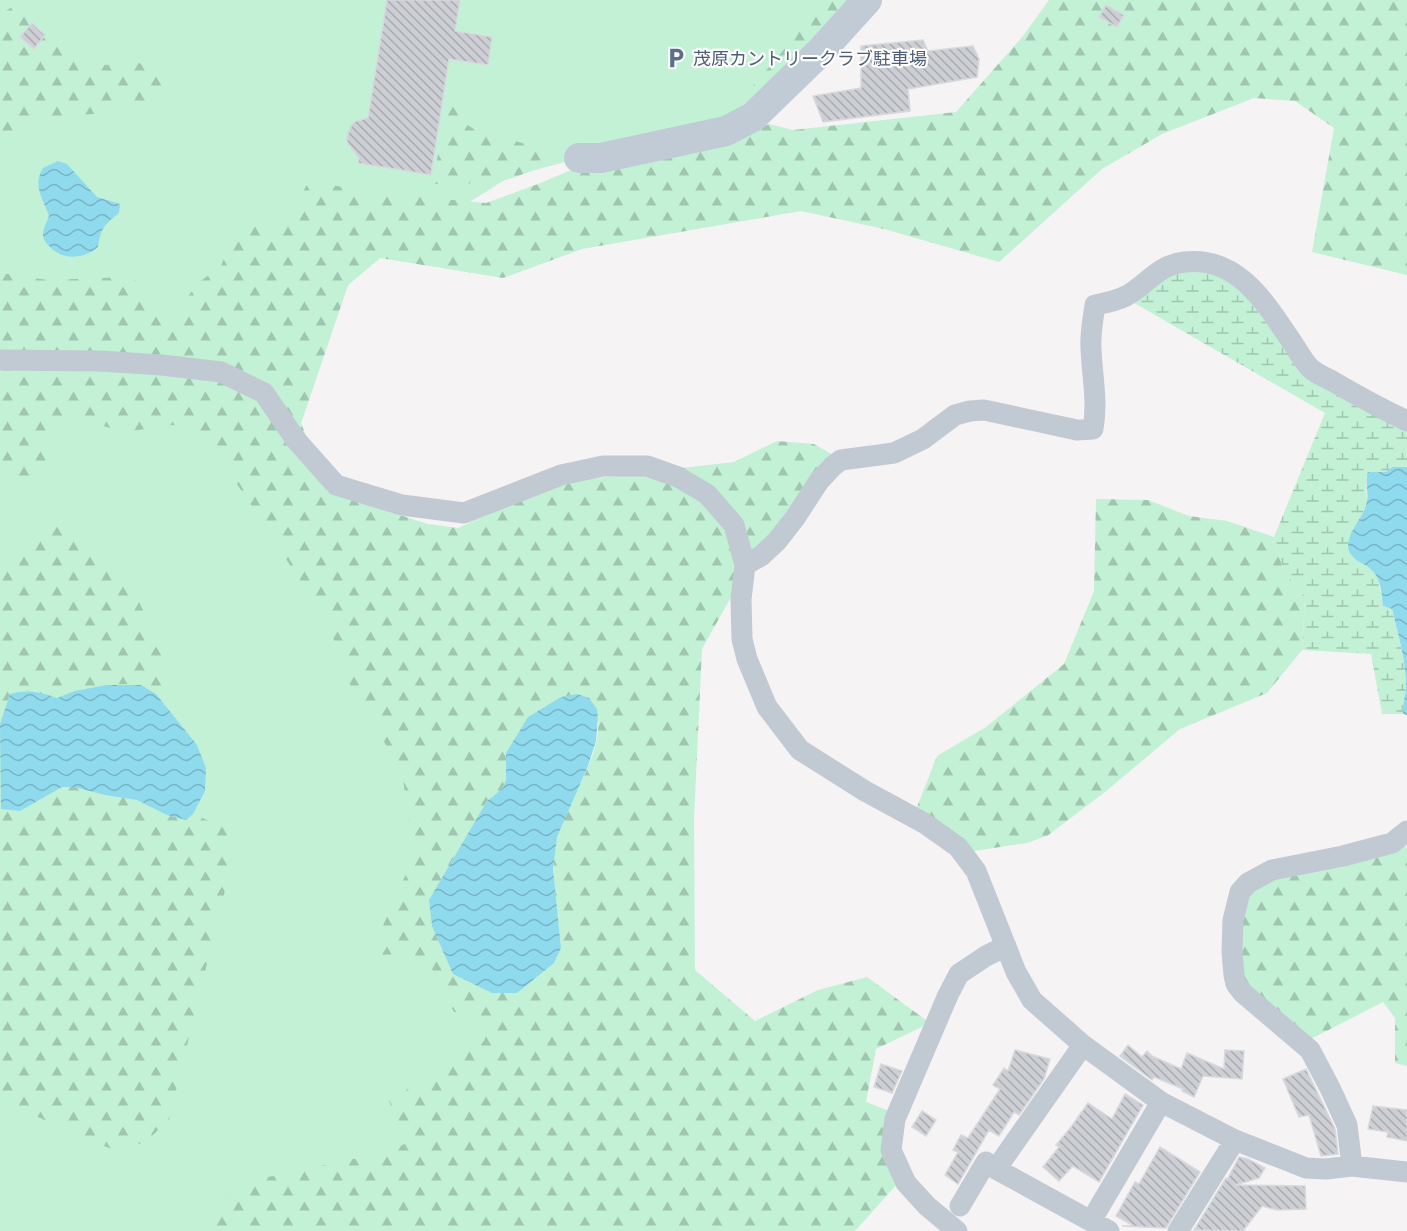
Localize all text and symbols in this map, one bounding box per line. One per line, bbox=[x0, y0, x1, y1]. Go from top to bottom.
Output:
parking icon: 茂原カントリークラブ駐車場 bbox=[664, 46, 688, 70]
place label: 茂原カントリークラブ駐車場 bbox=[693, 47, 927, 70]

